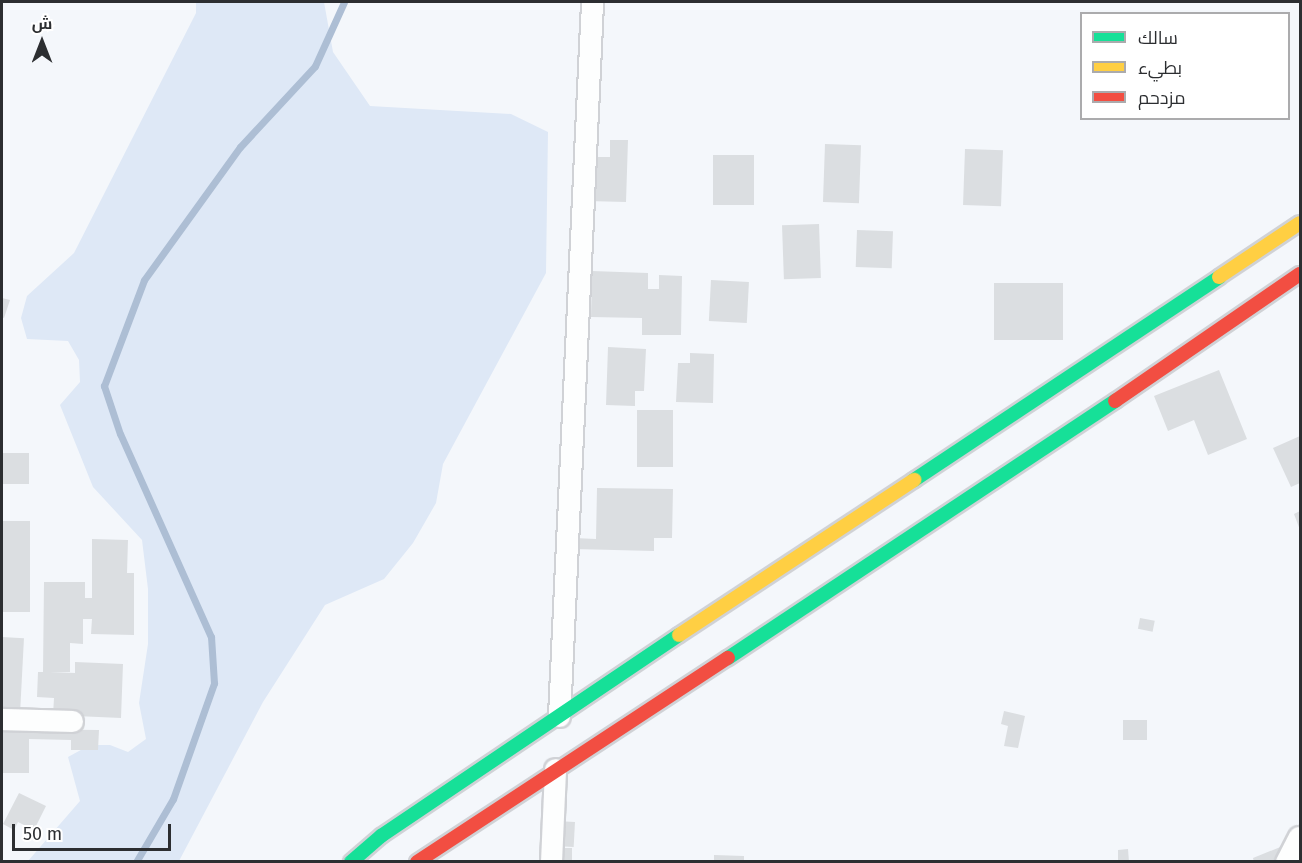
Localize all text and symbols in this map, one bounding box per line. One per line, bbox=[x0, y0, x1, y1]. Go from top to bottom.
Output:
north arrow bbox=[12, 12, 72, 72]
legend bbox=[1080, 12, 1290, 120]
text: ش bbox=[32, 14, 52, 33]
text: سالك bbox=[1138, 27, 1178, 49]
text: بطيء bbox=[1138, 57, 1182, 79]
text: مزدحم bbox=[1138, 87, 1186, 109]
scale bar bbox=[15, 812, 174, 850]
text: 50 m bbox=[23, 823, 62, 845]

